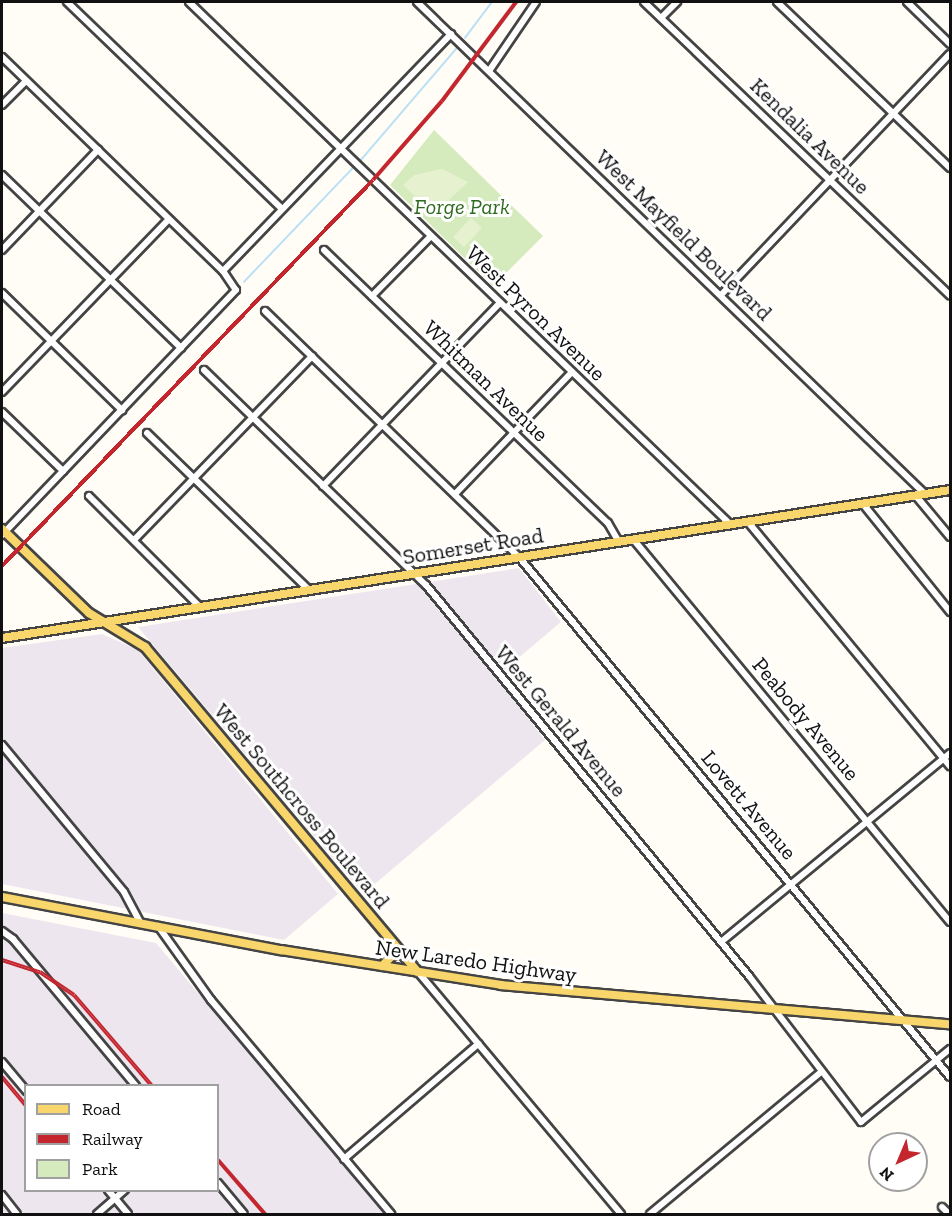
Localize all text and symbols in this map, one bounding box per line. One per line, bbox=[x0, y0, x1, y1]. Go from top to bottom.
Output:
street label: Kendalia Avenue bbox=[744, 72, 876, 200]
street label: West Mayfield Boulevard bbox=[590, 144, 778, 326]
park label: Forge Park bbox=[414, 194, 510, 220]
street label: West Pyron Avenue bbox=[461, 239, 611, 387]
street label: Whitman Avenue bbox=[418, 315, 554, 447]
street label: Somerset Road bbox=[401, 522, 545, 570]
street label: West Gerald Avenue bbox=[490, 639, 632, 803]
street label: Peabody Avenue bbox=[746, 652, 866, 786]
street label: West Southcross Boulevard bbox=[209, 698, 395, 914]
street label: Lovett Avenue bbox=[695, 745, 803, 865]
street label: New Laredo Highway bbox=[374, 934, 578, 988]
legend bbox=[24, 1084, 219, 1192]
text: Road bbox=[82, 1098, 121, 1120]
text: Railway bbox=[82, 1128, 143, 1150]
north arrow bbox=[868, 1132, 928, 1192]
text: Park bbox=[82, 1158, 118, 1180]
text: N bbox=[876, 1163, 898, 1185]

